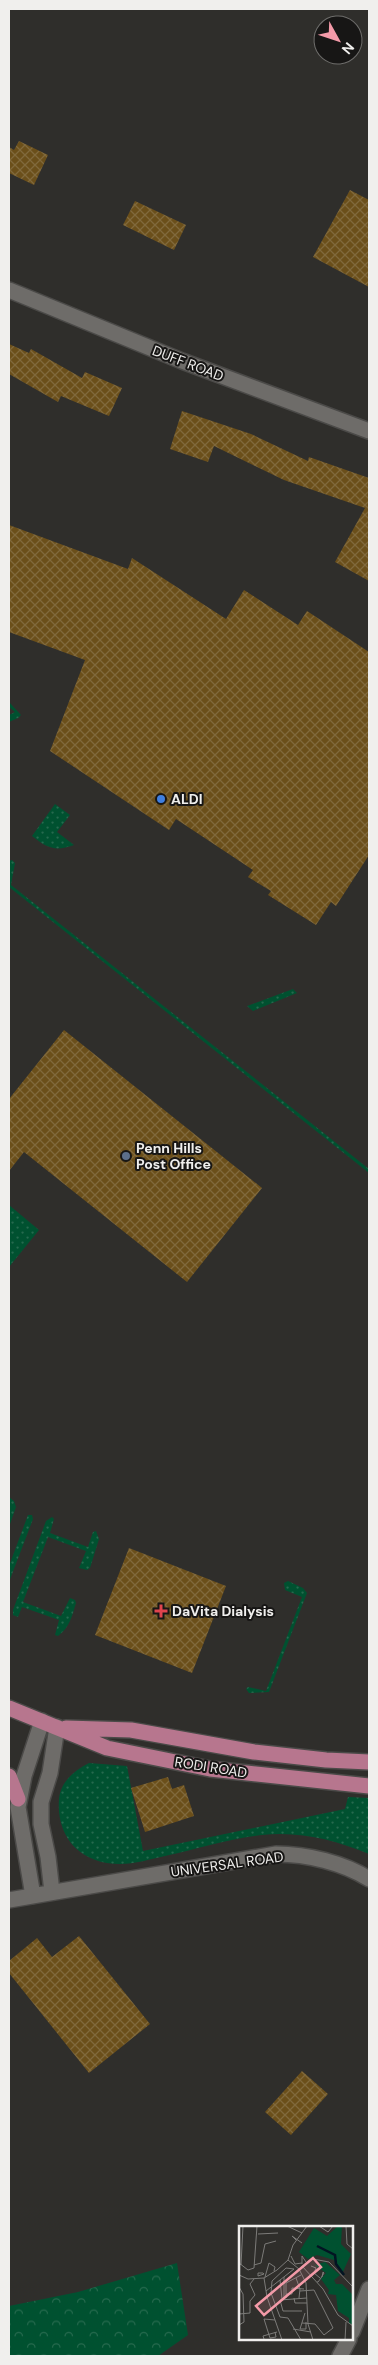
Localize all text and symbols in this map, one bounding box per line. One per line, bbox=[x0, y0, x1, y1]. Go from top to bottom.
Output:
north arrow bbox=[313, 15, 363, 65]
text: N bbox=[338, 39, 358, 58]
street label: DUFF ROAD bbox=[150, 341, 226, 385]
place label: ALDI bbox=[171, 790, 202, 808]
marker: ALDI bbox=[155, 793, 167, 805]
place label: Penn Hills Post Office bbox=[136, 1139, 211, 1173]
marker: Penn Hills Post Office bbox=[120, 1150, 132, 1162]
place label: DaVita Dialysis bbox=[172, 1602, 274, 1620]
marker: DaVita Dialysis bbox=[154, 1604, 168, 1618]
street label: RODI ROAD bbox=[173, 1752, 249, 1782]
street label: UNIVERSAL ROAD bbox=[169, 1847, 285, 1881]
inset map bbox=[239, 2226, 353, 2340]

